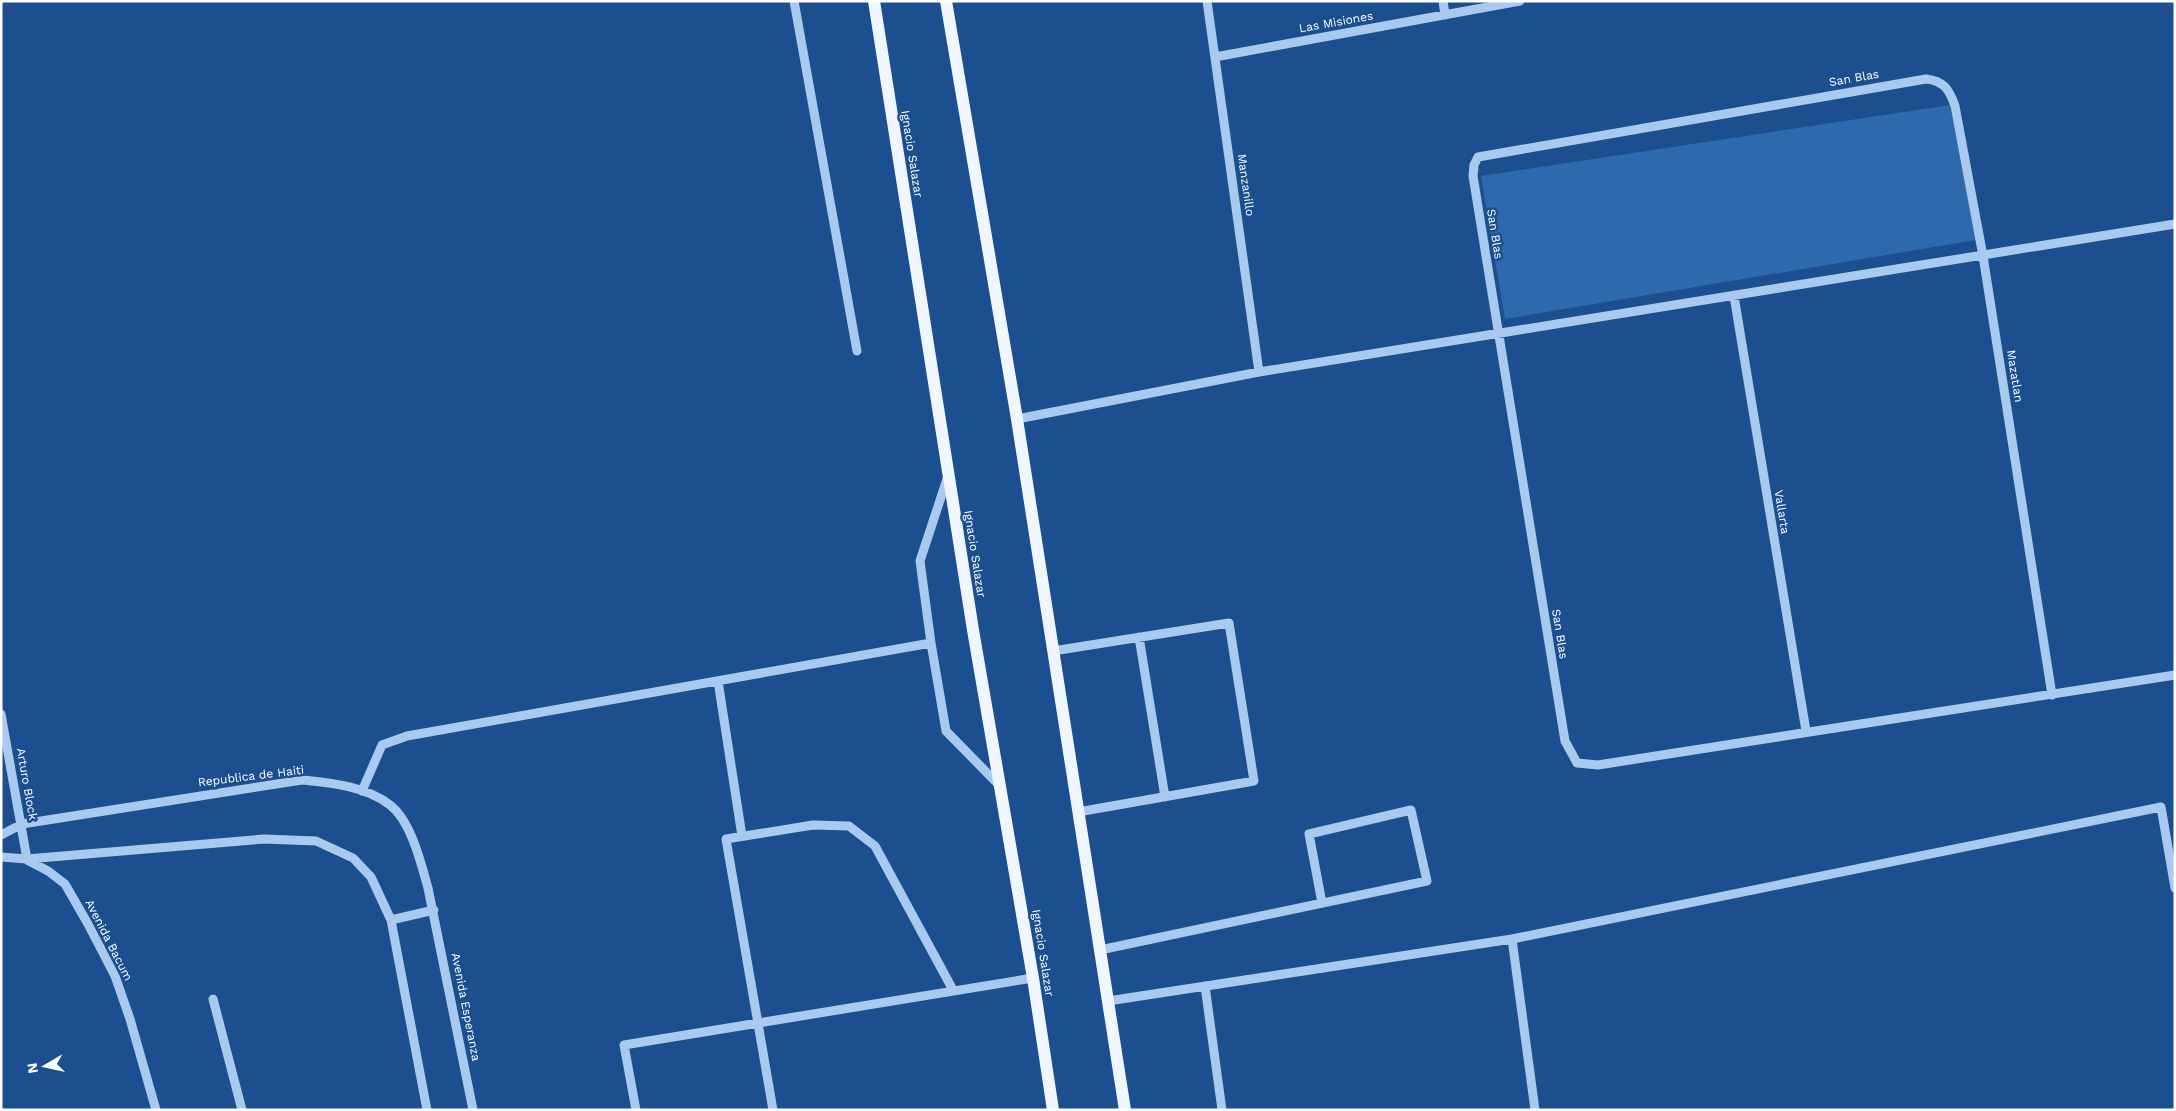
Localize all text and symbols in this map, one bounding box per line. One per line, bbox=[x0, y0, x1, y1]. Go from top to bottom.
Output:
street label: Las Misiones bbox=[1298, 9, 1374, 35]
street label: San Blas bbox=[1828, 67, 1880, 89]
street label: Ignacio Salazar bbox=[898, 109, 926, 199]
street label: Manzanillo bbox=[1235, 153, 1257, 217]
street label: San Blas bbox=[1484, 208, 1506, 260]
street label: Mazatlan bbox=[2004, 349, 2026, 403]
street label: Vallarta bbox=[1772, 489, 1792, 535]
street label: Ignacio Salazar bbox=[961, 509, 989, 599]
street label: San Blas bbox=[1549, 608, 1571, 660]
street label: Arturo Block bbox=[14, 747, 40, 821]
street label: Republica de Haiti bbox=[197, 763, 305, 789]
street label: Avenida Bacum bbox=[82, 897, 136, 983]
street label: Ignacio Salazar bbox=[1029, 908, 1057, 998]
street label: Avenida Esperanza bbox=[449, 952, 483, 1063]
north arrow bbox=[20, 1041, 70, 1091]
text: N bbox=[23, 1062, 41, 1074]

